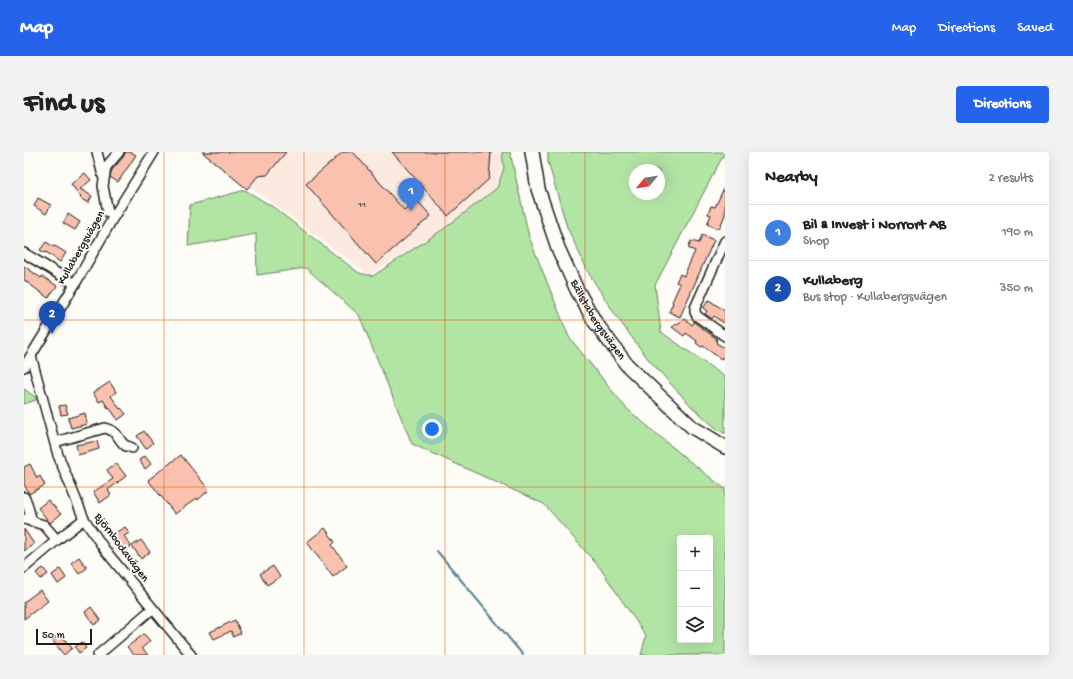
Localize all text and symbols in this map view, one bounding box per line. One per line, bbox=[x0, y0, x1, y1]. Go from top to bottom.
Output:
text: Map bbox=[20, 17, 53, 40]
text: Map bbox=[892, 20, 916, 37]
text: Directions bbox=[938, 20, 995, 37]
text: Saved bbox=[1017, 20, 1053, 37]
button: Directions bbox=[956, 86, 1049, 123]
text: Find us bbox=[24, 88, 104, 121]
north arrow bbox=[629, 164, 665, 200]
text: Nearby bbox=[765, 168, 818, 188]
text: 2 results bbox=[988, 171, 1033, 186]
pin: 1 bbox=[398, 178, 424, 211]
house number: 11 bbox=[357, 199, 366, 211]
street label: Kullabergsvägen bbox=[55, 208, 109, 287]
text: Bil & Invest i Norrort AB bbox=[803, 216, 946, 234]
text: 1 bbox=[775, 225, 781, 240]
text: 190 m bbox=[1002, 225, 1033, 240]
text: Shop bbox=[803, 234, 829, 249]
text: Kullaberg bbox=[803, 272, 863, 290]
street label: Bällstabergsvägen bbox=[566, 277, 628, 363]
text: 2 bbox=[775, 281, 781, 296]
text: 350 m bbox=[1000, 281, 1033, 296]
text: Bus stop · Kullabergsvägen bbox=[803, 290, 947, 305]
pin: 2 bbox=[39, 301, 65, 334]
your location bbox=[422, 419, 442, 439]
street label: Björnbodavägen bbox=[90, 510, 152, 585]
map controls bbox=[677, 535, 713, 643]
button: + bbox=[677, 535, 713, 571]
button: − bbox=[677, 571, 713, 607]
button: layers bbox=[677, 607, 713, 643]
scale bar bbox=[36, 627, 92, 646]
text: 50 m bbox=[42, 630, 64, 642]

